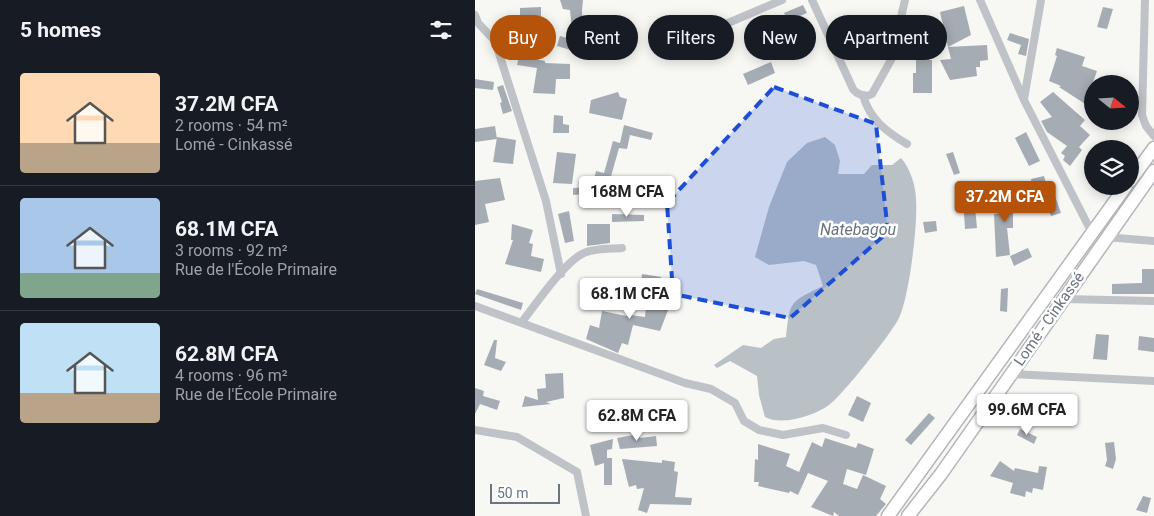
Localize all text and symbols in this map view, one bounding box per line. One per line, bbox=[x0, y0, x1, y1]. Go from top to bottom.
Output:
chip: Buy bbox=[490, 15, 556, 60]
chip: Rent bbox=[566, 15, 638, 60]
chip: Filters bbox=[648, 15, 734, 60]
chip: New bbox=[744, 15, 816, 60]
chip: Apartment bbox=[826, 15, 947, 60]
icon: filters bbox=[427, 16, 455, 44]
text: 5 homes bbox=[20, 18, 101, 42]
north arrow bbox=[1084, 75, 1139, 130]
map controls bbox=[1084, 75, 1139, 195]
text: 37.2M CFA bbox=[175, 92, 278, 116]
icon: home bbox=[60, 93, 120, 153]
text: 2 rooms · 54 m² bbox=[175, 116, 288, 135]
text: Lomé - Cinkassé bbox=[175, 135, 293, 154]
button: layers bbox=[1084, 140, 1139, 195]
pin: 168M CFA bbox=[575, 176, 679, 218]
pin: 37.2M CFA bbox=[948, 180, 1062, 223]
text: 168M CFA bbox=[590, 182, 664, 201]
text: 37.2M CFA bbox=[966, 187, 1044, 206]
text: 68.1M CFA bbox=[175, 217, 278, 241]
icon: home bbox=[60, 218, 120, 278]
water label: Natebagou bbox=[820, 220, 897, 239]
text: 3 rooms · 92 m² bbox=[175, 241, 288, 260]
text: Rue de l'École Primaire bbox=[175, 260, 337, 279]
street label: Lomé - Cinkassé bbox=[1010, 269, 1088, 369]
pin: 68.1M CFA bbox=[573, 278, 687, 320]
text: 68.1M CFA bbox=[591, 284, 669, 303]
text: 62.8M CFA bbox=[175, 342, 278, 366]
icon: home bbox=[60, 343, 120, 403]
text: 4 rooms · 96 m² bbox=[175, 366, 288, 385]
text: Rue de l'École Primaire bbox=[175, 385, 337, 404]
pin: 99.6M CFA bbox=[970, 394, 1084, 436]
pin: 62.8M CFA bbox=[580, 400, 694, 442]
text: 99.6M CFA bbox=[988, 400, 1066, 419]
text: 62.8M CFA bbox=[598, 406, 676, 425]
scale bar bbox=[490, 481, 560, 504]
text: 50 m bbox=[497, 485, 529, 501]

